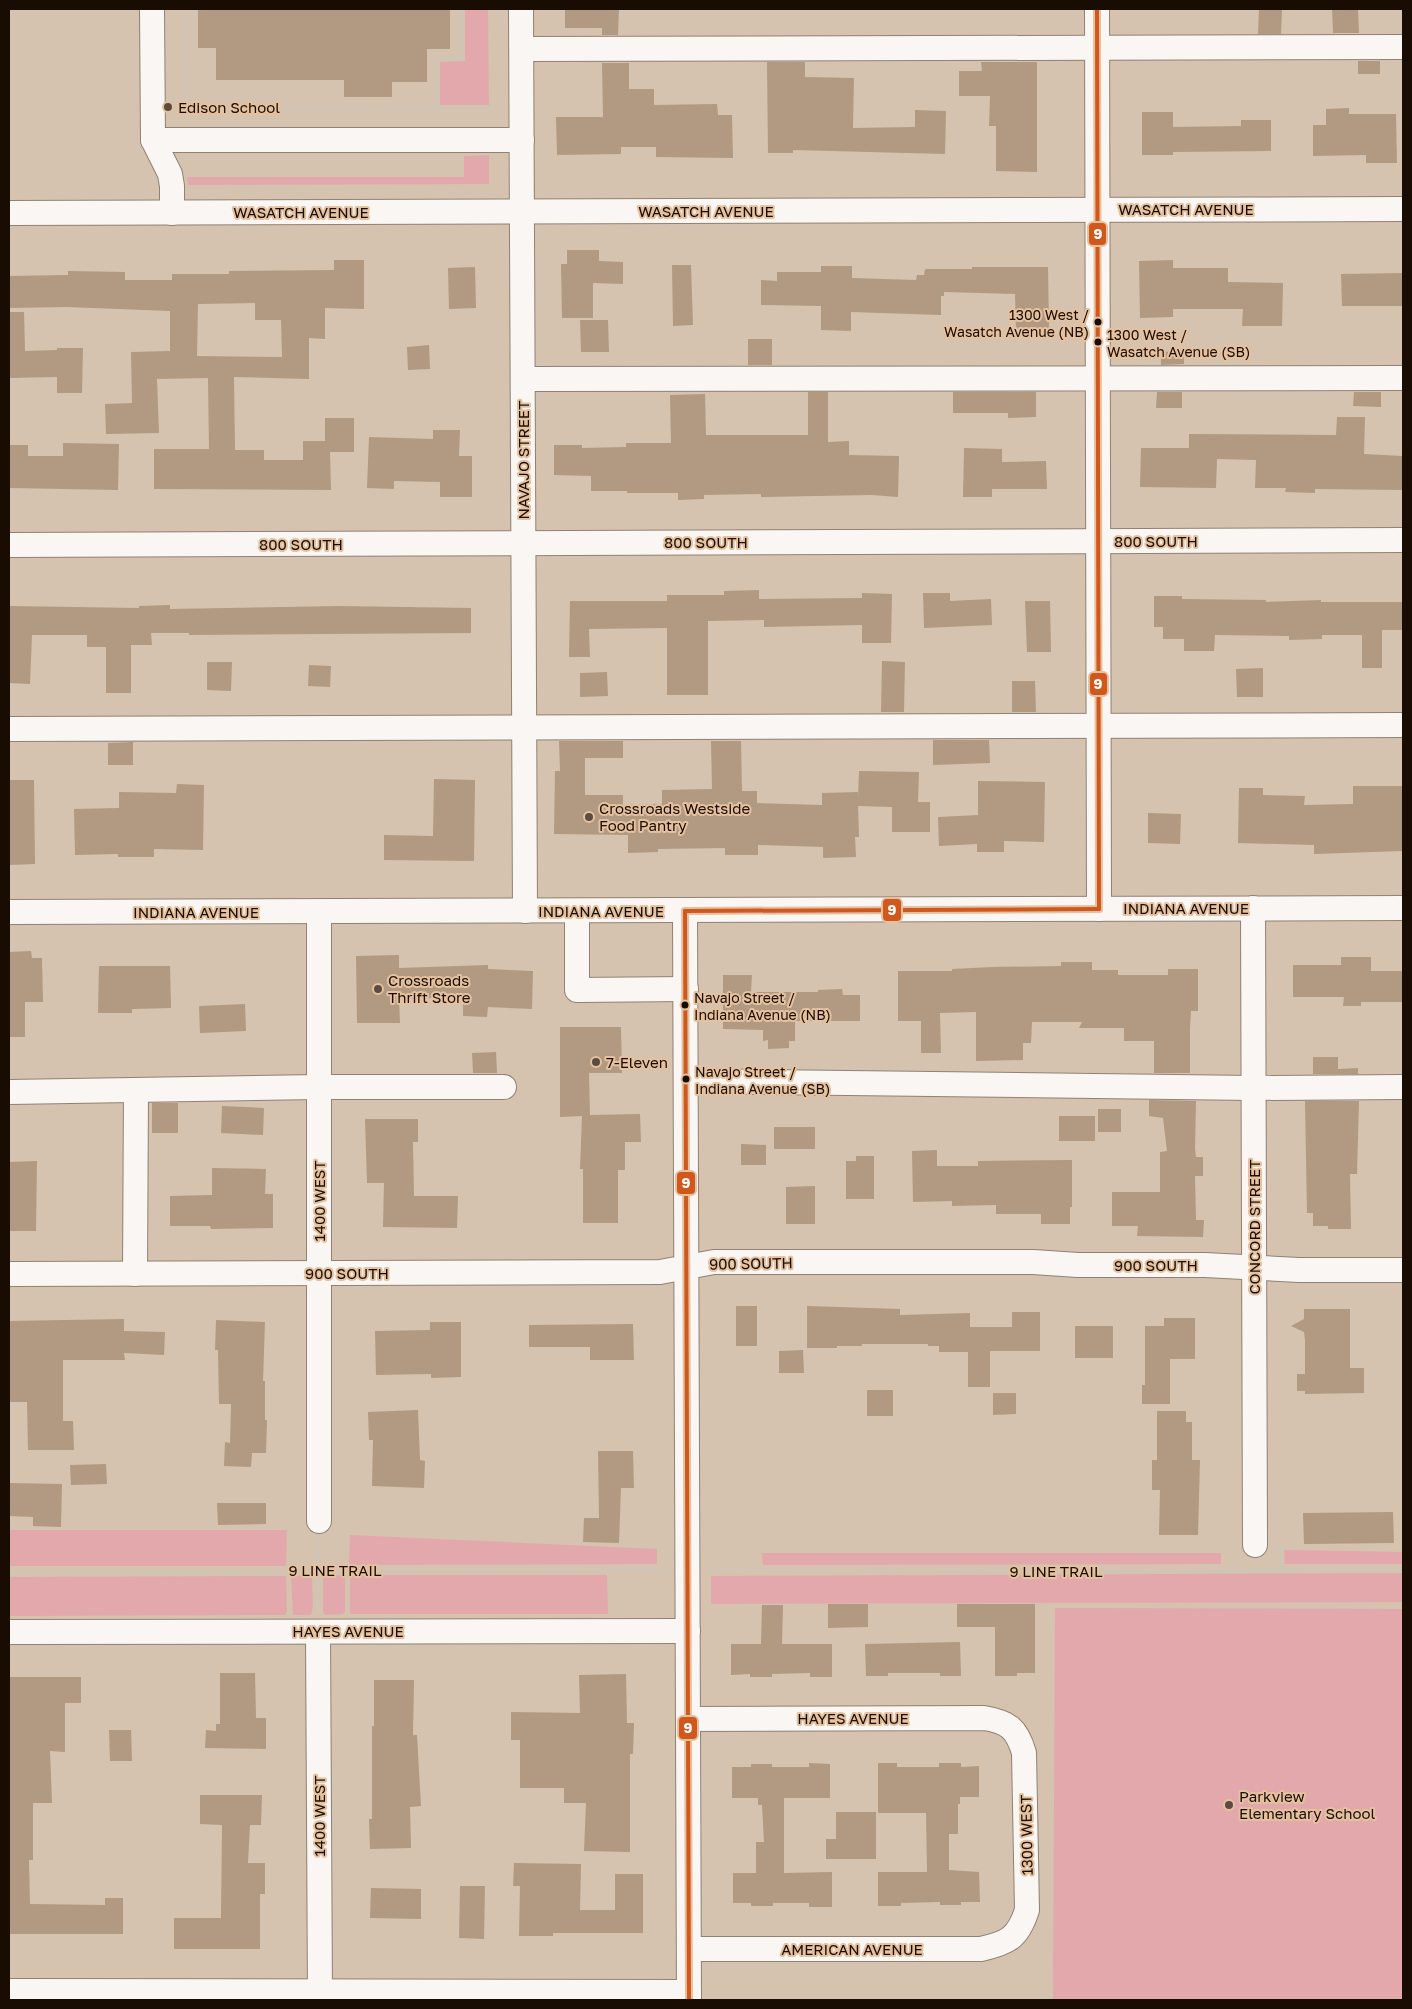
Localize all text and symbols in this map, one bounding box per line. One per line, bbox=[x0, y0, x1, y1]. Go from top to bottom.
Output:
place label: Edison School bbox=[178, 98, 280, 116]
marker: Edison School bbox=[162, 101, 174, 113]
street label: WASATCH AVENUE bbox=[1118, 200, 1254, 218]
street label: WASATCH AVENUE bbox=[638, 202, 774, 220]
street label: WASATCH AVENUE bbox=[233, 203, 369, 221]
line badge: 9 bbox=[1088, 222, 1107, 246]
text: 9 bbox=[1094, 225, 1103, 242]
place label: 1300 West / Wasatch Avenue (NB) bbox=[944, 306, 1089, 340]
marker: 1300 West / Wasatch Avenue (NB) bbox=[1093, 317, 1103, 327]
place label: 1300 West / Wasatch Avenue (SB) bbox=[1107, 326, 1250, 360]
marker: 1300 West / Wasatch Avenue (SB) bbox=[1093, 337, 1103, 347]
street label: NAVAJO STREET bbox=[514, 401, 532, 519]
street label: 800 SOUTH bbox=[1114, 532, 1198, 550]
street label: 800 SOUTH bbox=[664, 533, 748, 551]
street label: 800 SOUTH bbox=[259, 535, 343, 553]
line badge: 9 bbox=[1089, 672, 1108, 696]
text: 9 bbox=[1094, 675, 1103, 692]
place label: Crossroads Westside Food Pantry bbox=[599, 799, 751, 834]
marker: Crossroads Westside Food Pantry bbox=[583, 811, 595, 823]
line badge: 9 bbox=[882, 898, 902, 922]
street label: INDIANA AVENUE bbox=[1123, 899, 1249, 917]
text: 9 bbox=[888, 901, 897, 918]
street label: INDIANA AVENUE bbox=[538, 902, 664, 920]
street label: INDIANA AVENUE bbox=[133, 903, 259, 921]
place label: Crossroads Thrift Store bbox=[388, 971, 471, 1006]
marker: Crossroads Thrift Store bbox=[372, 983, 384, 995]
place label: Navajo Street / Indiana Avenue (NB) bbox=[694, 989, 831, 1023]
marker: Navajo Street / Indiana Avenue (NB) bbox=[680, 1000, 690, 1010]
place label: 7-Eleven bbox=[606, 1053, 668, 1071]
marker: 7-Eleven bbox=[590, 1056, 602, 1068]
place label: Navajo Street / Indiana Avenue (SB) bbox=[695, 1063, 830, 1097]
marker: Navajo Street / Indiana Avenue (SB) bbox=[681, 1074, 691, 1084]
street label: CONCORD STREET bbox=[1245, 1159, 1263, 1295]
street label: 1400 WEST bbox=[310, 1160, 328, 1242]
line badge: 9 bbox=[676, 1171, 696, 1195]
text: 9 bbox=[682, 1174, 691, 1191]
street label: 900 SOUTH bbox=[709, 1253, 793, 1273]
street label: 900 SOUTH bbox=[1114, 1256, 1198, 1274]
street label: 900 SOUTH bbox=[305, 1264, 389, 1282]
street label: 9 LINE TRAIL bbox=[288, 1561, 382, 1579]
street label: 9 LINE TRAIL bbox=[1009, 1562, 1103, 1580]
street label: HAYES AVENUE bbox=[292, 1622, 404, 1640]
street label: HAYES AVENUE bbox=[797, 1709, 909, 1727]
line badge: 9 bbox=[678, 1716, 698, 1740]
text: 9 bbox=[684, 1719, 693, 1736]
street label: 1400 WEST bbox=[310, 1775, 328, 1857]
place label: Parkview Elementary School bbox=[1239, 1787, 1375, 1822]
street label: 1300 WEST bbox=[1016, 1794, 1036, 1876]
marker: Parkview Elementary School bbox=[1223, 1799, 1235, 1811]
street label: AMERICAN AVENUE bbox=[781, 1940, 923, 1958]

